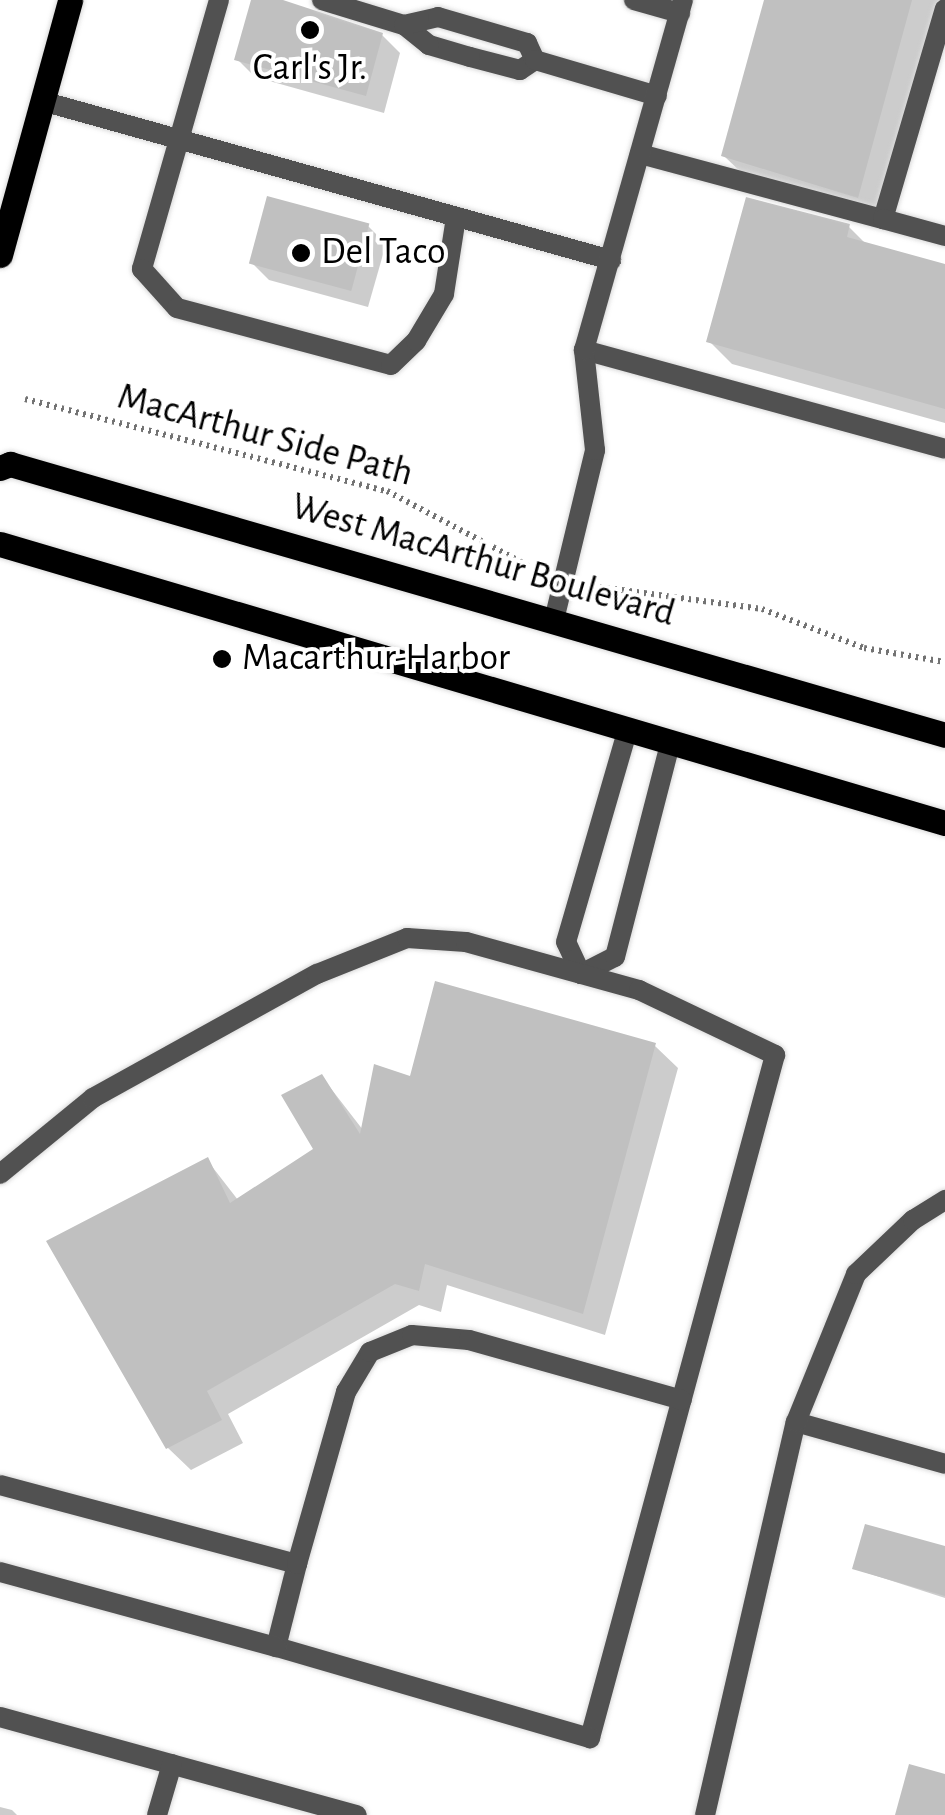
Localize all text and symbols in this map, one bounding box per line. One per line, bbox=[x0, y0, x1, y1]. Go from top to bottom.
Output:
marker: Carl's Jr. bbox=[299, 19, 321, 41]
place label: Carl's Jr. bbox=[253, 46, 367, 92]
place label: Del Taco bbox=[321, 230, 446, 276]
marker: Del Taco bbox=[290, 242, 312, 264]
street label: MacArthur Side Path bbox=[112, 375, 418, 497]
street label: West MacArthur Boulevard bbox=[286, 484, 680, 638]
place label: Macarthur-Harbor bbox=[242, 636, 510, 682]
marker: Macarthur-Harbor bbox=[211, 648, 233, 670]

